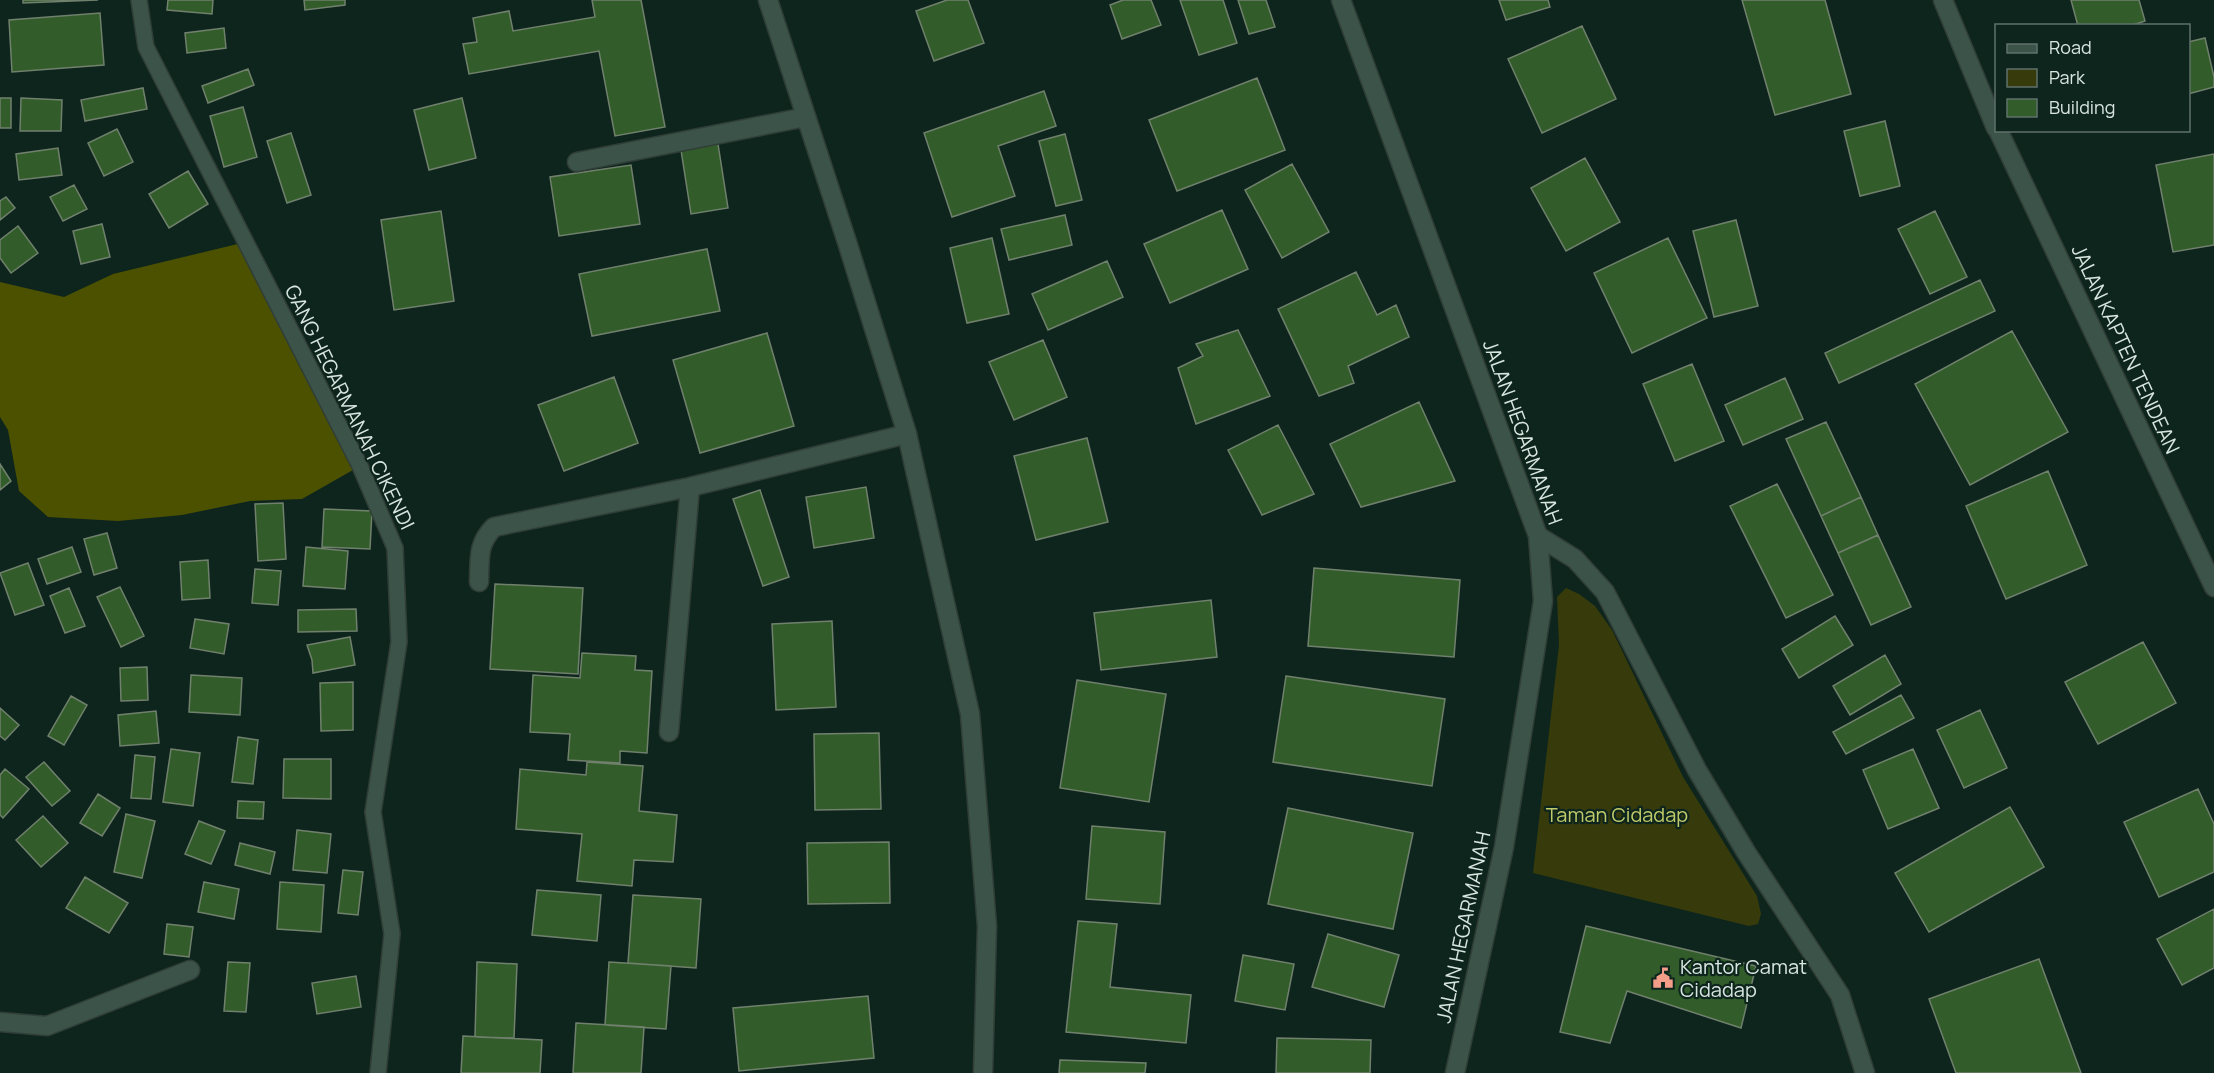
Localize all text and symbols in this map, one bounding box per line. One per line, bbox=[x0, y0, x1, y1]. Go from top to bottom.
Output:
legend bbox=[1995, 24, 2190, 132]
text: Road bbox=[2049, 35, 2092, 59]
text: Park bbox=[2049, 65, 2086, 89]
text: Building bbox=[2049, 95, 2115, 119]
street label: JALAN KAPTEN TENDEAN bbox=[2066, 240, 2186, 458]
street label: GANG HEGARMANAH CIKENDI bbox=[279, 280, 421, 534]
street label: JALAN HEGARMANAH bbox=[1477, 336, 1569, 528]
park label: Taman Cidadap bbox=[1546, 801, 1688, 828]
street label: JALAN HEGARMANAH bbox=[1430, 829, 1496, 1025]
place label: Kantor Camat Cidadap bbox=[1680, 953, 1807, 1003]
public building icon: Kantor Camat Cidadap bbox=[1651, 966, 1675, 990]

